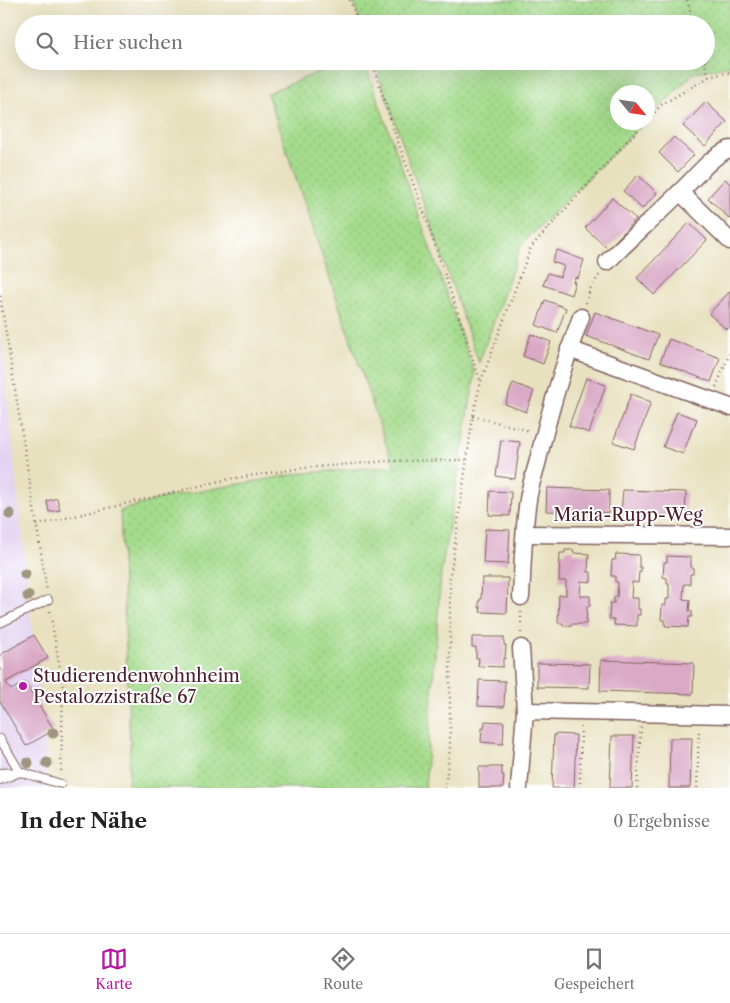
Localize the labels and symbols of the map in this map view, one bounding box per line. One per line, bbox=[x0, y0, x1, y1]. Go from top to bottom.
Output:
north arrow bbox=[610, 85, 655, 130]
street label: Maria-Rupp-Weg bbox=[553, 504, 703, 526]
place label: Studierendenwohnheim Pestalozzistraße 67 bbox=[33, 665, 240, 708]
marker: Studierendenwohnheim Pestalozzistraße 67 bbox=[17, 680, 29, 692]

